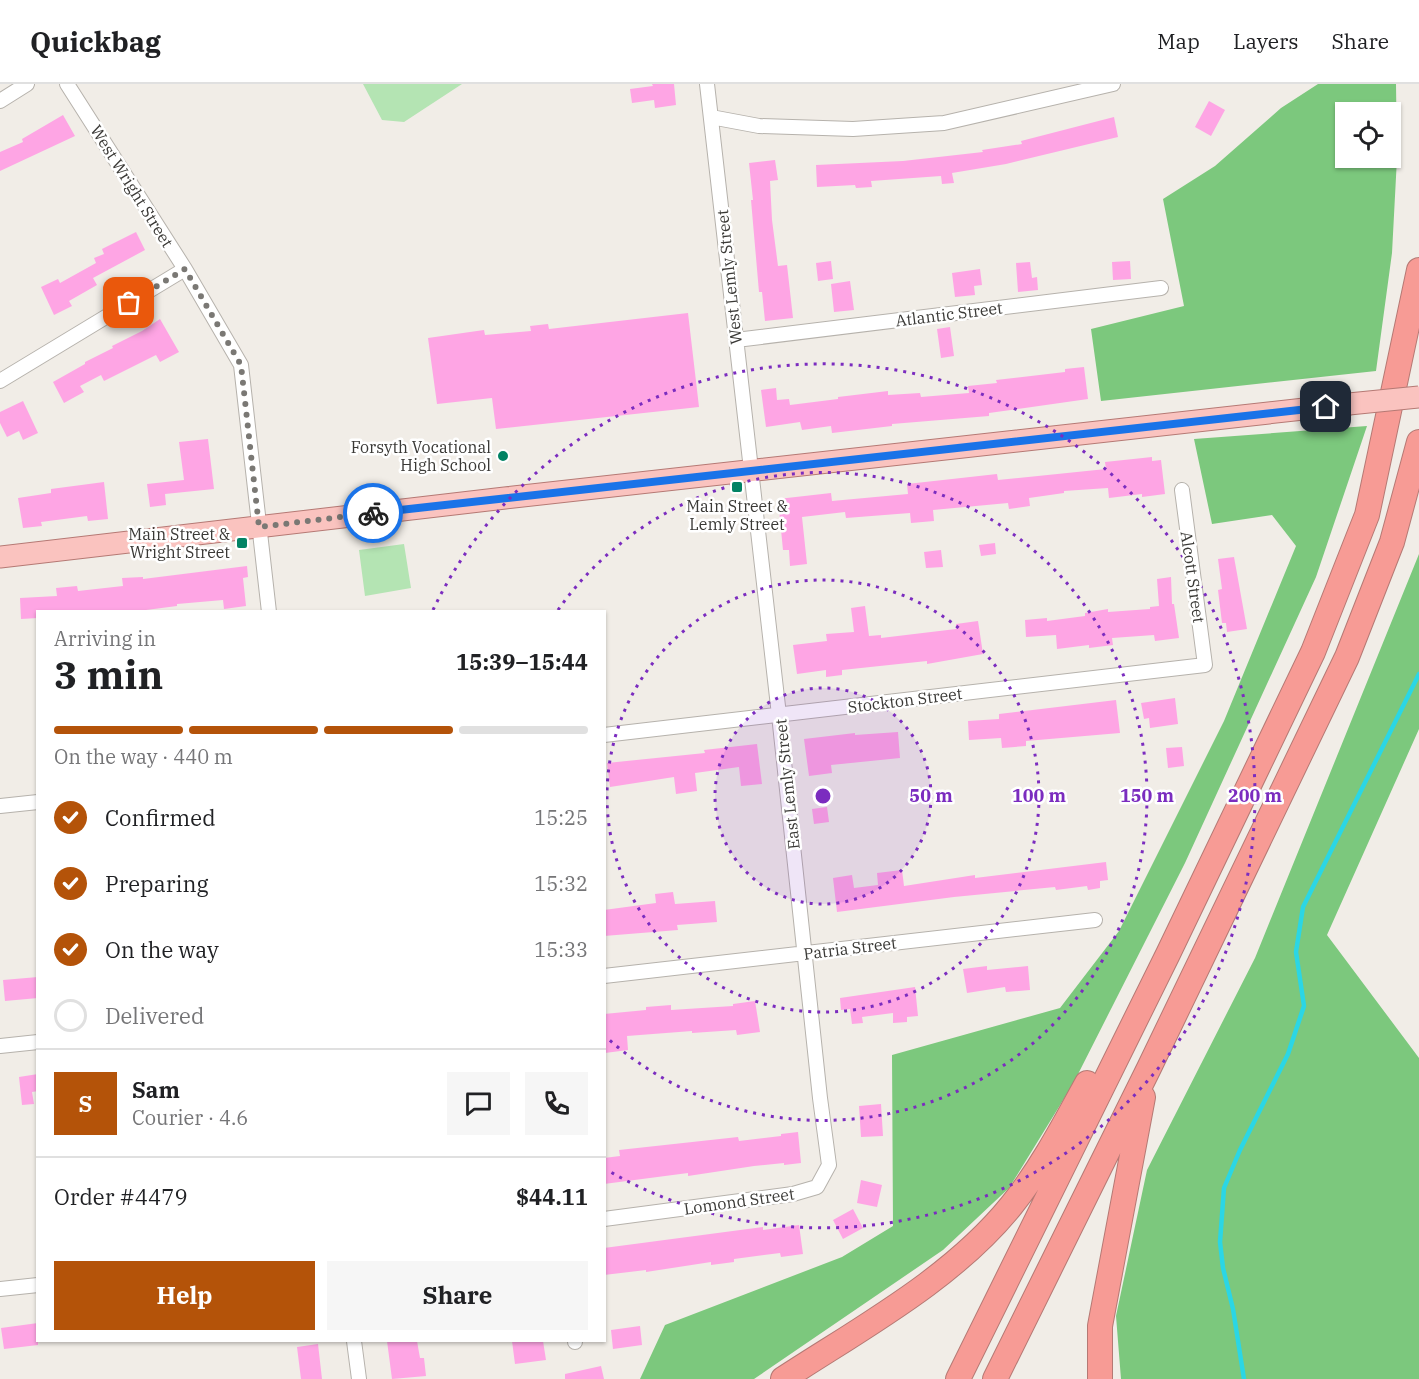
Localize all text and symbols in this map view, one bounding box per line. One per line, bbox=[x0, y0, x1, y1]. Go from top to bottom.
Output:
text: Quickbag bbox=[30, 23, 161, 60]
text: Map bbox=[1157, 27, 1200, 55]
text: Layers bbox=[1233, 27, 1299, 55]
text: Share bbox=[1332, 27, 1389, 55]
map controls bbox=[1335, 102, 1401, 168]
button: locate bbox=[1335, 102, 1401, 168]
street label: West Wright Street bbox=[86, 121, 178, 251]
street label: West Lemly Street bbox=[712, 208, 746, 346]
pin bbox=[103, 277, 154, 328]
icon: bag bbox=[112, 286, 145, 319]
street label: Atlantic Street bbox=[894, 297, 1004, 330]
pin bbox=[1300, 381, 1351, 432]
icon: home bbox=[1309, 390, 1342, 423]
place label: Forsyth Vocational High School bbox=[351, 437, 491, 475]
marker: Forsyth Vocational High School bbox=[496, 449, 510, 463]
marker: Main Street & Lemly Street bbox=[730, 480, 744, 494]
courier bbox=[343, 483, 403, 543]
place label: Main Street & Lemly Street bbox=[686, 496, 788, 534]
icon: bike bbox=[357, 497, 390, 530]
place label: Main Street & Wright Street bbox=[128, 524, 230, 562]
street label: Alcott Street bbox=[1177, 530, 1209, 625]
marker: Main Street & Wright Street bbox=[235, 536, 249, 550]
text: Arriving in bbox=[54, 625, 156, 652]
text: 15:39–15:44 bbox=[456, 647, 588, 676]
text: 3 min bbox=[54, 649, 163, 700]
street label: Stockton Street bbox=[847, 683, 964, 717]
street label: East Lemly Street bbox=[770, 717, 804, 850]
text: On the way · 440 m bbox=[54, 743, 233, 770]
text: 50 m bbox=[909, 784, 953, 807]
text: 100 m bbox=[1012, 784, 1067, 807]
text: 150 m bbox=[1120, 784, 1175, 807]
text: 200 m bbox=[1228, 784, 1283, 807]
centre of rings bbox=[813, 786, 833, 806]
icon: check bbox=[54, 801, 87, 834]
text: Confirmed bbox=[105, 803, 216, 832]
text: 15:25 bbox=[534, 804, 588, 831]
icon: check bbox=[54, 867, 87, 900]
text: Preparing bbox=[105, 869, 209, 898]
text: 15:32 bbox=[534, 870, 588, 897]
street label: Patria Street bbox=[802, 932, 898, 964]
icon: check bbox=[54, 933, 87, 966]
text: On the way bbox=[105, 935, 219, 964]
text: 15:33 bbox=[534, 936, 588, 963]
text: Delivered bbox=[105, 1001, 204, 1030]
button: chat bbox=[447, 1072, 510, 1135]
button: phone bbox=[525, 1072, 588, 1135]
text: Sam bbox=[132, 1075, 180, 1104]
text: S bbox=[79, 1089, 92, 1118]
text: Courier · 4.6 bbox=[132, 1104, 248, 1131]
text: Order #4479 bbox=[54, 1182, 188, 1211]
text: $44.11 bbox=[516, 1182, 588, 1211]
street label: Lomond Street bbox=[682, 1183, 796, 1219]
button: Help bbox=[54, 1261, 315, 1330]
button: Share bbox=[327, 1261, 588, 1330]

